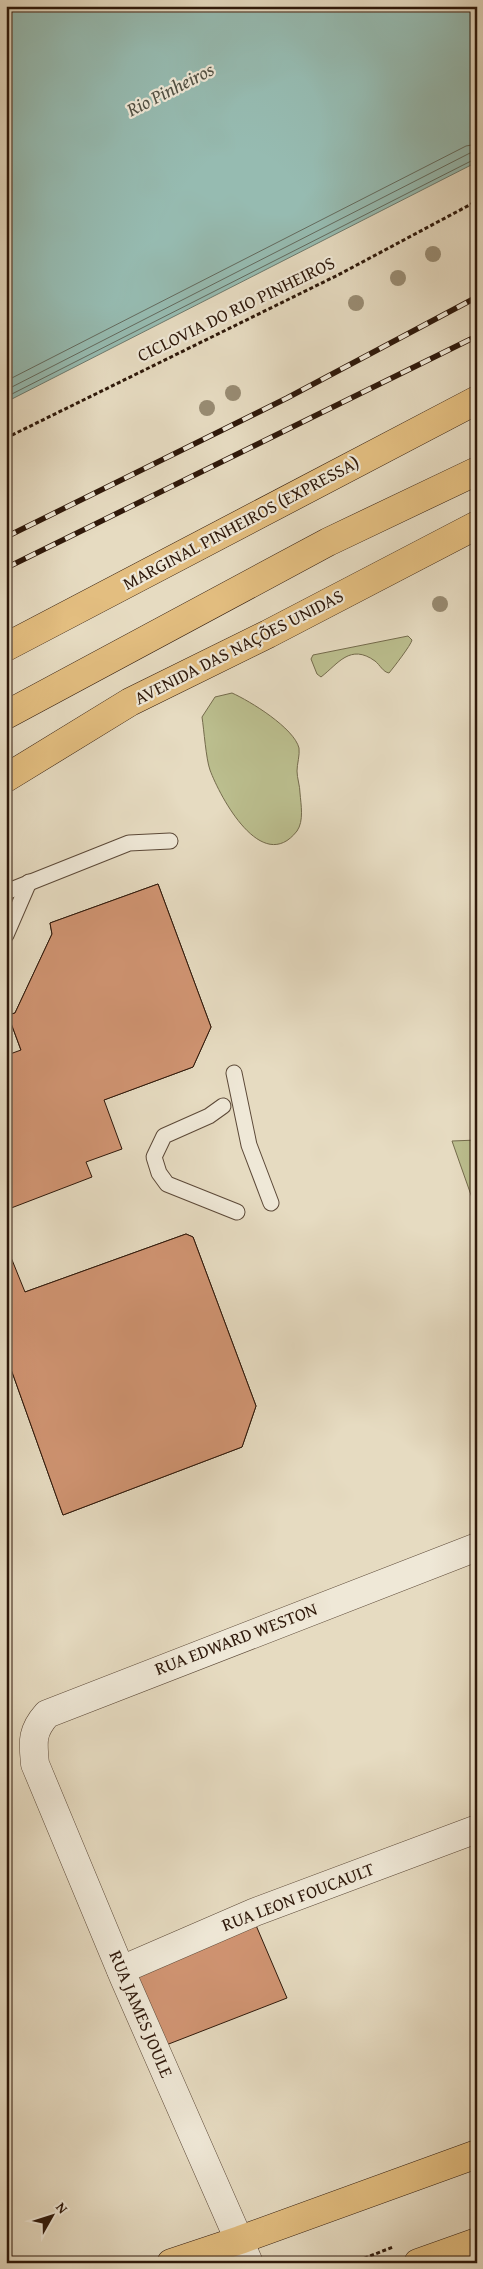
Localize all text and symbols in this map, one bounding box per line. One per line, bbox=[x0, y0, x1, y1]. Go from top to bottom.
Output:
water label: Rio Pinheiros bbox=[121, 55, 219, 123]
street label: CICLOVIA DO RIO PINHEIROS bbox=[132, 249, 339, 368]
street label: MARGINAL PINHEIROS (EXPRESSA) bbox=[118, 448, 364, 597]
street label: AVENIDA DAS NAÇÕES UNIDAS bbox=[129, 582, 348, 711]
street label: RUA EDWARD WESTON bbox=[151, 1595, 321, 1682]
street label: RUA LEON FOUCAULT bbox=[218, 1855, 378, 1938]
street label: RUA JAMES JOULE bbox=[103, 1946, 180, 2082]
north arrow bbox=[28, 2192, 78, 2242]
text: N bbox=[51, 2198, 73, 2218]

